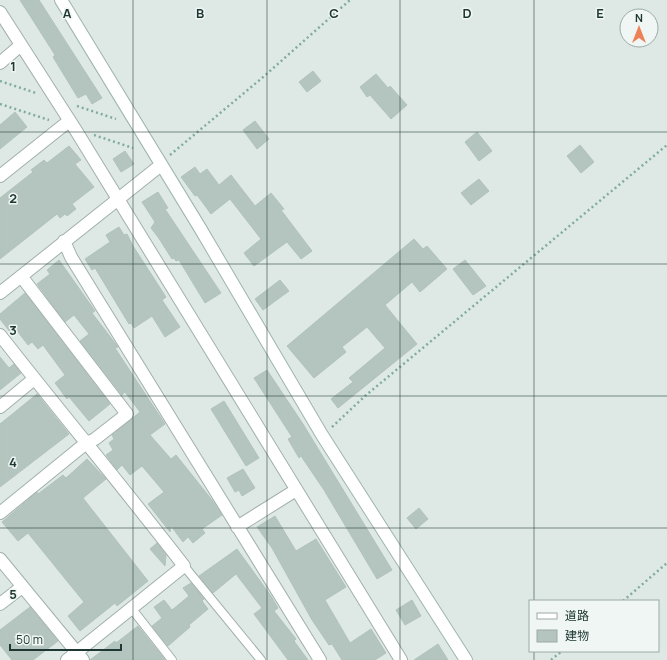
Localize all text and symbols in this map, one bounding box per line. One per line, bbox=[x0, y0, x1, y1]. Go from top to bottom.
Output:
text: A bbox=[63, 4, 72, 22]
text: B bbox=[196, 4, 204, 22]
text: C bbox=[329, 4, 339, 22]
text: D bbox=[462, 4, 472, 22]
text: E bbox=[596, 4, 604, 22]
north arrow bbox=[619, 8, 659, 48]
text: N bbox=[635, 10, 643, 25]
text: 1 bbox=[10, 57, 16, 75]
text: 2 bbox=[9, 189, 17, 207]
text: 3 bbox=[9, 321, 17, 339]
text: 4 bbox=[9, 453, 17, 471]
text: 5 bbox=[9, 585, 17, 603]
legend bbox=[529, 600, 659, 652]
text: 道路 bbox=[565, 607, 589, 624]
scale bar bbox=[10, 626, 121, 652]
text: 建物 bbox=[565, 627, 589, 644]
text: 50 m bbox=[16, 631, 43, 648]

